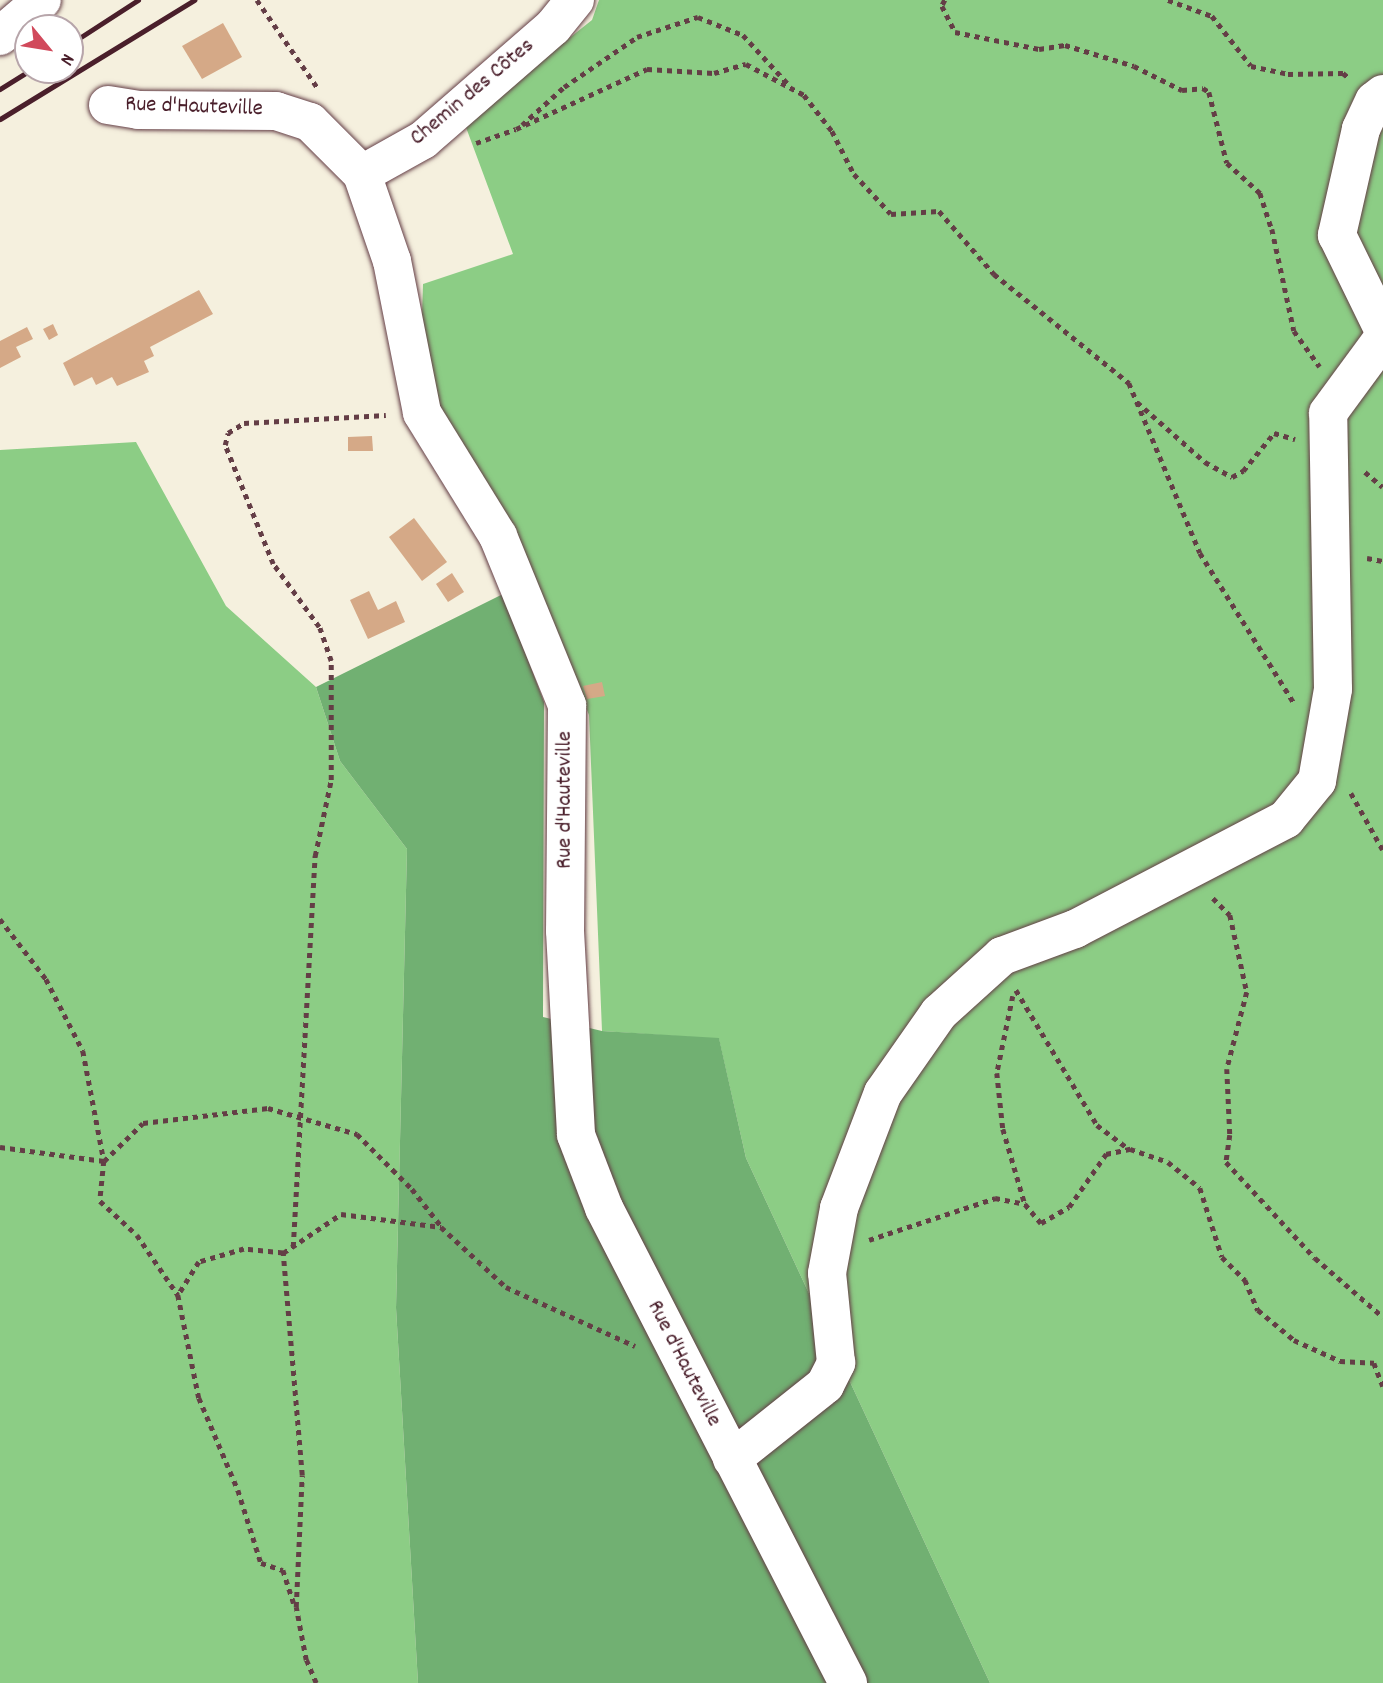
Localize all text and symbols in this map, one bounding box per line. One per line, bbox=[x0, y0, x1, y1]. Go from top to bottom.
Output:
north arrow bbox=[14, 14, 84, 84]
street label: Chemin des Côtes bbox=[405, 33, 541, 153]
text: N bbox=[52, 48, 80, 70]
street label: Rue d'Hauteville bbox=[125, 92, 263, 124]
street label: Rue d'Hauteville bbox=[552, 731, 580, 869]
street label: Rue d'Hauteville bbox=[639, 1296, 727, 1432]

